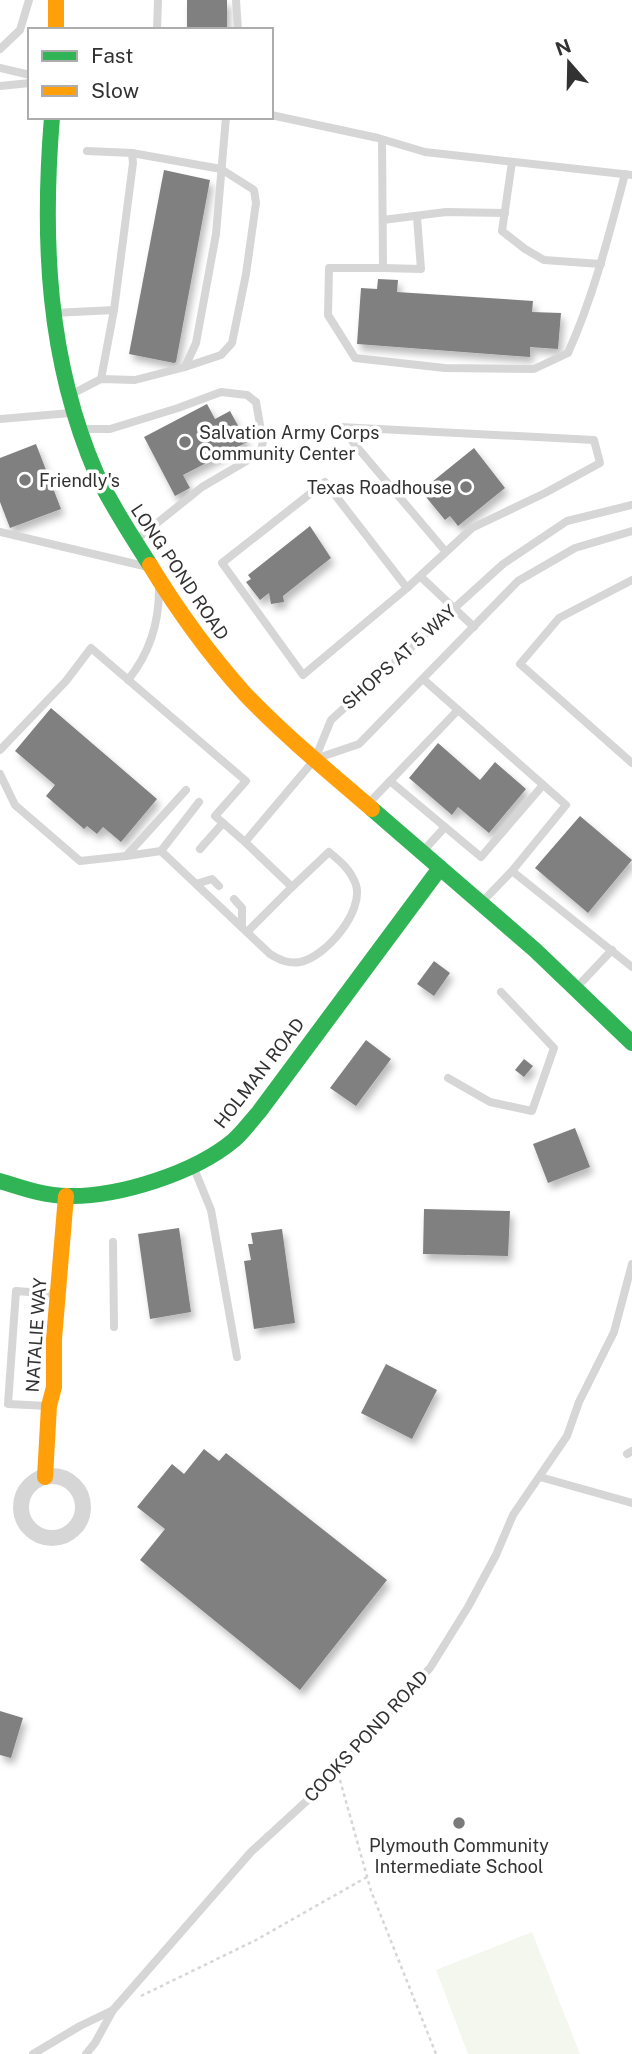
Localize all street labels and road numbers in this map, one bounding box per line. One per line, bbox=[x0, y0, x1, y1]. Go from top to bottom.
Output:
street label: LONG POND ROAD bbox=[127, 500, 233, 644]
street label: SHOPS AT 5 WAY bbox=[338, 600, 460, 714]
street label: HOLMAN ROAD bbox=[210, 1014, 308, 1132]
street label: NATALIE WAY bbox=[22, 1277, 50, 1393]
street label: COOKS POND ROAD bbox=[300, 1666, 432, 1806]

